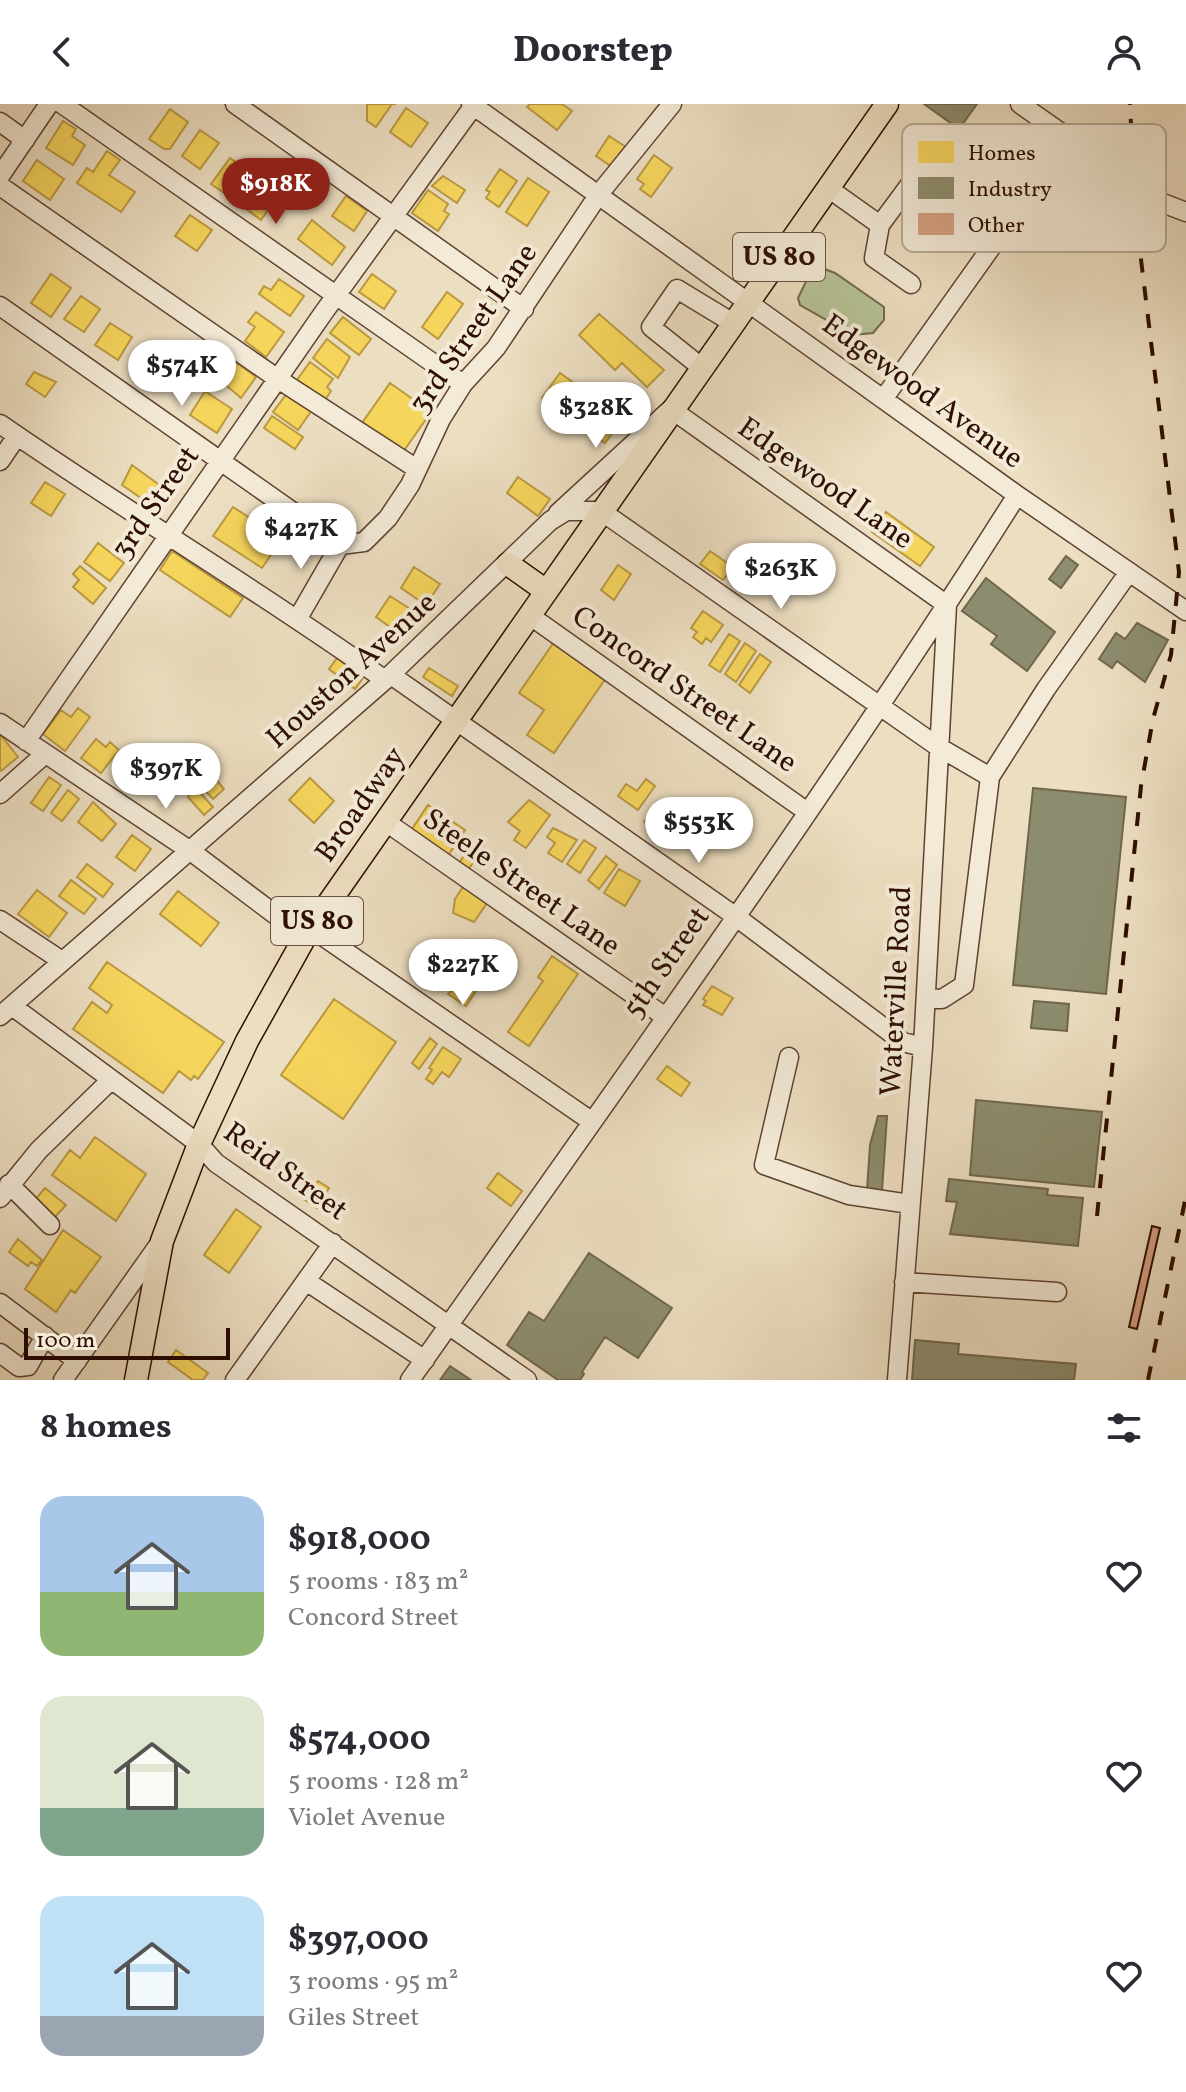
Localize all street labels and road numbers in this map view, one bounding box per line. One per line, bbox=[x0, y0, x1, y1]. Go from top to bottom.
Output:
road number: US 80 bbox=[733, 233, 825, 281]
street label: 3rd Street Lane bbox=[400, 235, 548, 423]
street label: Edgewood Avenue bbox=[813, 304, 1031, 480]
street label: Edgewood Lane bbox=[729, 408, 921, 560]
street label: 3rd Street bbox=[102, 438, 210, 568]
street label: Houston Avenue bbox=[257, 583, 447, 759]
street label: Concord Street Lane bbox=[563, 596, 805, 784]
street label: Broadway bbox=[306, 739, 416, 871]
street label: Steele Street Lane bbox=[414, 799, 628, 967]
street label: Waterville Road bbox=[871, 885, 923, 1097]
road number: US 80 bbox=[271, 897, 363, 945]
street label: 5th Street bbox=[613, 899, 721, 1027]
street label: Reid Street bbox=[214, 1112, 356, 1232]

